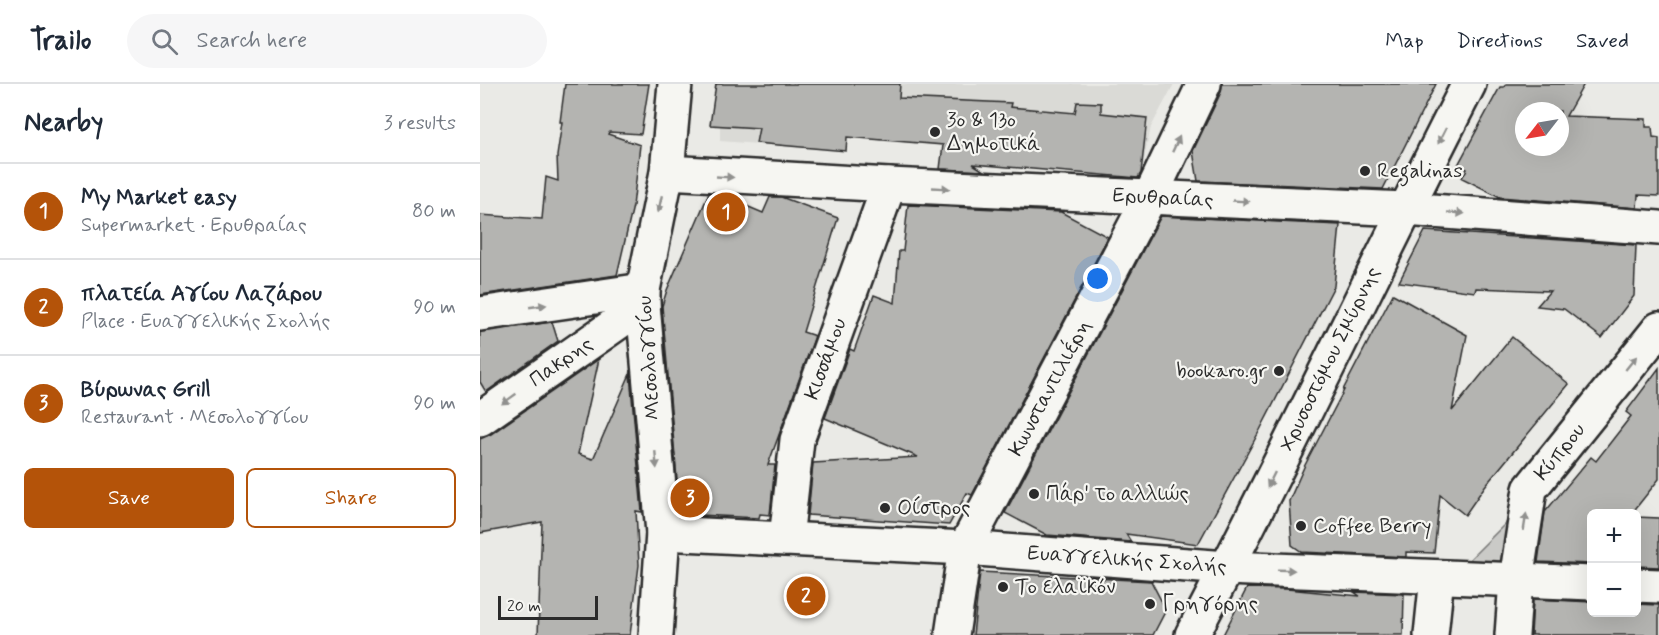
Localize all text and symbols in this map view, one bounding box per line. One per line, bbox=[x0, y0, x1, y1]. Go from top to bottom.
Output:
search box bbox=[127, 14, 547, 68]
text: Trailo bbox=[30, 23, 91, 60]
icon: search bbox=[148, 25, 181, 58]
text: Search here bbox=[196, 27, 307, 55]
text: Map bbox=[1385, 27, 1424, 55]
text: Directions bbox=[1457, 27, 1543, 55]
text: Saved bbox=[1576, 27, 1629, 55]
north arrow bbox=[1515, 102, 1569, 156]
text: Nearby bbox=[24, 106, 103, 140]
place label: 3o & 13o Δημοτικά bbox=[947, 106, 1040, 158]
text: 3 results bbox=[384, 110, 456, 137]
marker: 3o & 13o Δημοτικά bbox=[928, 125, 942, 139]
one-way arrow bbox=[1438, 127, 1448, 145]
one-way arrow bbox=[1171, 135, 1180, 152]
place label: Regalinas bbox=[1377, 157, 1463, 187]
marker: Regalinas bbox=[1358, 164, 1372, 178]
one-way arrow bbox=[716, 172, 735, 181]
street label: Ερυθραίας bbox=[1112, 181, 1214, 215]
one-way arrow bbox=[931, 183, 950, 192]
text: My Market easy bbox=[81, 184, 237, 212]
pin: 1 bbox=[706, 190, 746, 234]
one-way arrow bbox=[655, 195, 664, 214]
one-way arrow bbox=[1231, 197, 1250, 206]
text: 1 bbox=[39, 198, 48, 225]
text: 80 m bbox=[412, 198, 456, 225]
one-way arrow bbox=[1447, 208, 1466, 218]
text: Supermarket · Ερυθραίας bbox=[81, 212, 307, 239]
street label: Χρυσοστόμου Σμύρνης bbox=[1273, 262, 1387, 456]
your location bbox=[1083, 264, 1112, 293]
text: πλατεία Αγίου Λαζάρου bbox=[81, 280, 322, 308]
text: 2 bbox=[39, 294, 48, 321]
text: 90 m bbox=[413, 294, 456, 321]
street label: Μεσολογγίου bbox=[631, 295, 667, 421]
one-way arrow bbox=[528, 301, 547, 310]
text: Place · Ευαγγελικής Σχολής bbox=[81, 308, 330, 335]
street label: Κισσάμου bbox=[798, 314, 854, 404]
street label: Κωνσταντιλιέρη bbox=[1001, 314, 1098, 461]
street label: Πακρης bbox=[524, 330, 598, 394]
one-way arrow bbox=[1625, 355, 1638, 371]
place label: bookaro.gr bbox=[1176, 357, 1267, 385]
marker: bookaro.gr bbox=[1272, 364, 1286, 378]
text: Βύρωνας Grill bbox=[81, 376, 211, 404]
text: 3 bbox=[39, 390, 48, 417]
text: 90 m bbox=[413, 390, 456, 417]
one-way arrow bbox=[501, 393, 517, 404]
text: Restaurant · Μεσολογγίου bbox=[81, 404, 308, 431]
street label: Κύπρου bbox=[1528, 417, 1592, 487]
one-way arrow bbox=[651, 451, 661, 470]
button: Save bbox=[24, 468, 234, 528]
button: Share bbox=[246, 468, 456, 528]
one-way arrow bbox=[1266, 471, 1276, 488]
pin: 3 bbox=[670, 476, 710, 520]
place label: Πάρ' το αλλιώς bbox=[1046, 480, 1189, 508]
marker: Πάρ' το αλλιώς bbox=[1027, 487, 1041, 501]
place label: Οίστρος bbox=[897, 494, 970, 522]
marker: Οίστρος bbox=[878, 501, 892, 515]
map controls bbox=[1587, 509, 1641, 617]
button: + bbox=[1587, 509, 1641, 563]
place label: Coffee Berry bbox=[1313, 512, 1431, 540]
one-way arrow bbox=[1520, 512, 1529, 531]
marker: Coffee Berry bbox=[1294, 519, 1308, 533]
street label: Ευαγγελικής Σχολής bbox=[1027, 539, 1227, 581]
button: − bbox=[1587, 563, 1641, 617]
one-way arrow bbox=[1276, 566, 1295, 575]
place label: Το ελαϊκόν bbox=[1015, 573, 1115, 601]
pin: 2 bbox=[786, 574, 826, 618]
marker: Το ελαϊκόν bbox=[996, 580, 1010, 594]
place label: Γρηγόρης bbox=[1162, 590, 1258, 618]
scale bar bbox=[498, 593, 598, 620]
text: 20 m bbox=[507, 596, 541, 617]
marker: Γρηγόρης bbox=[1143, 597, 1157, 611]

